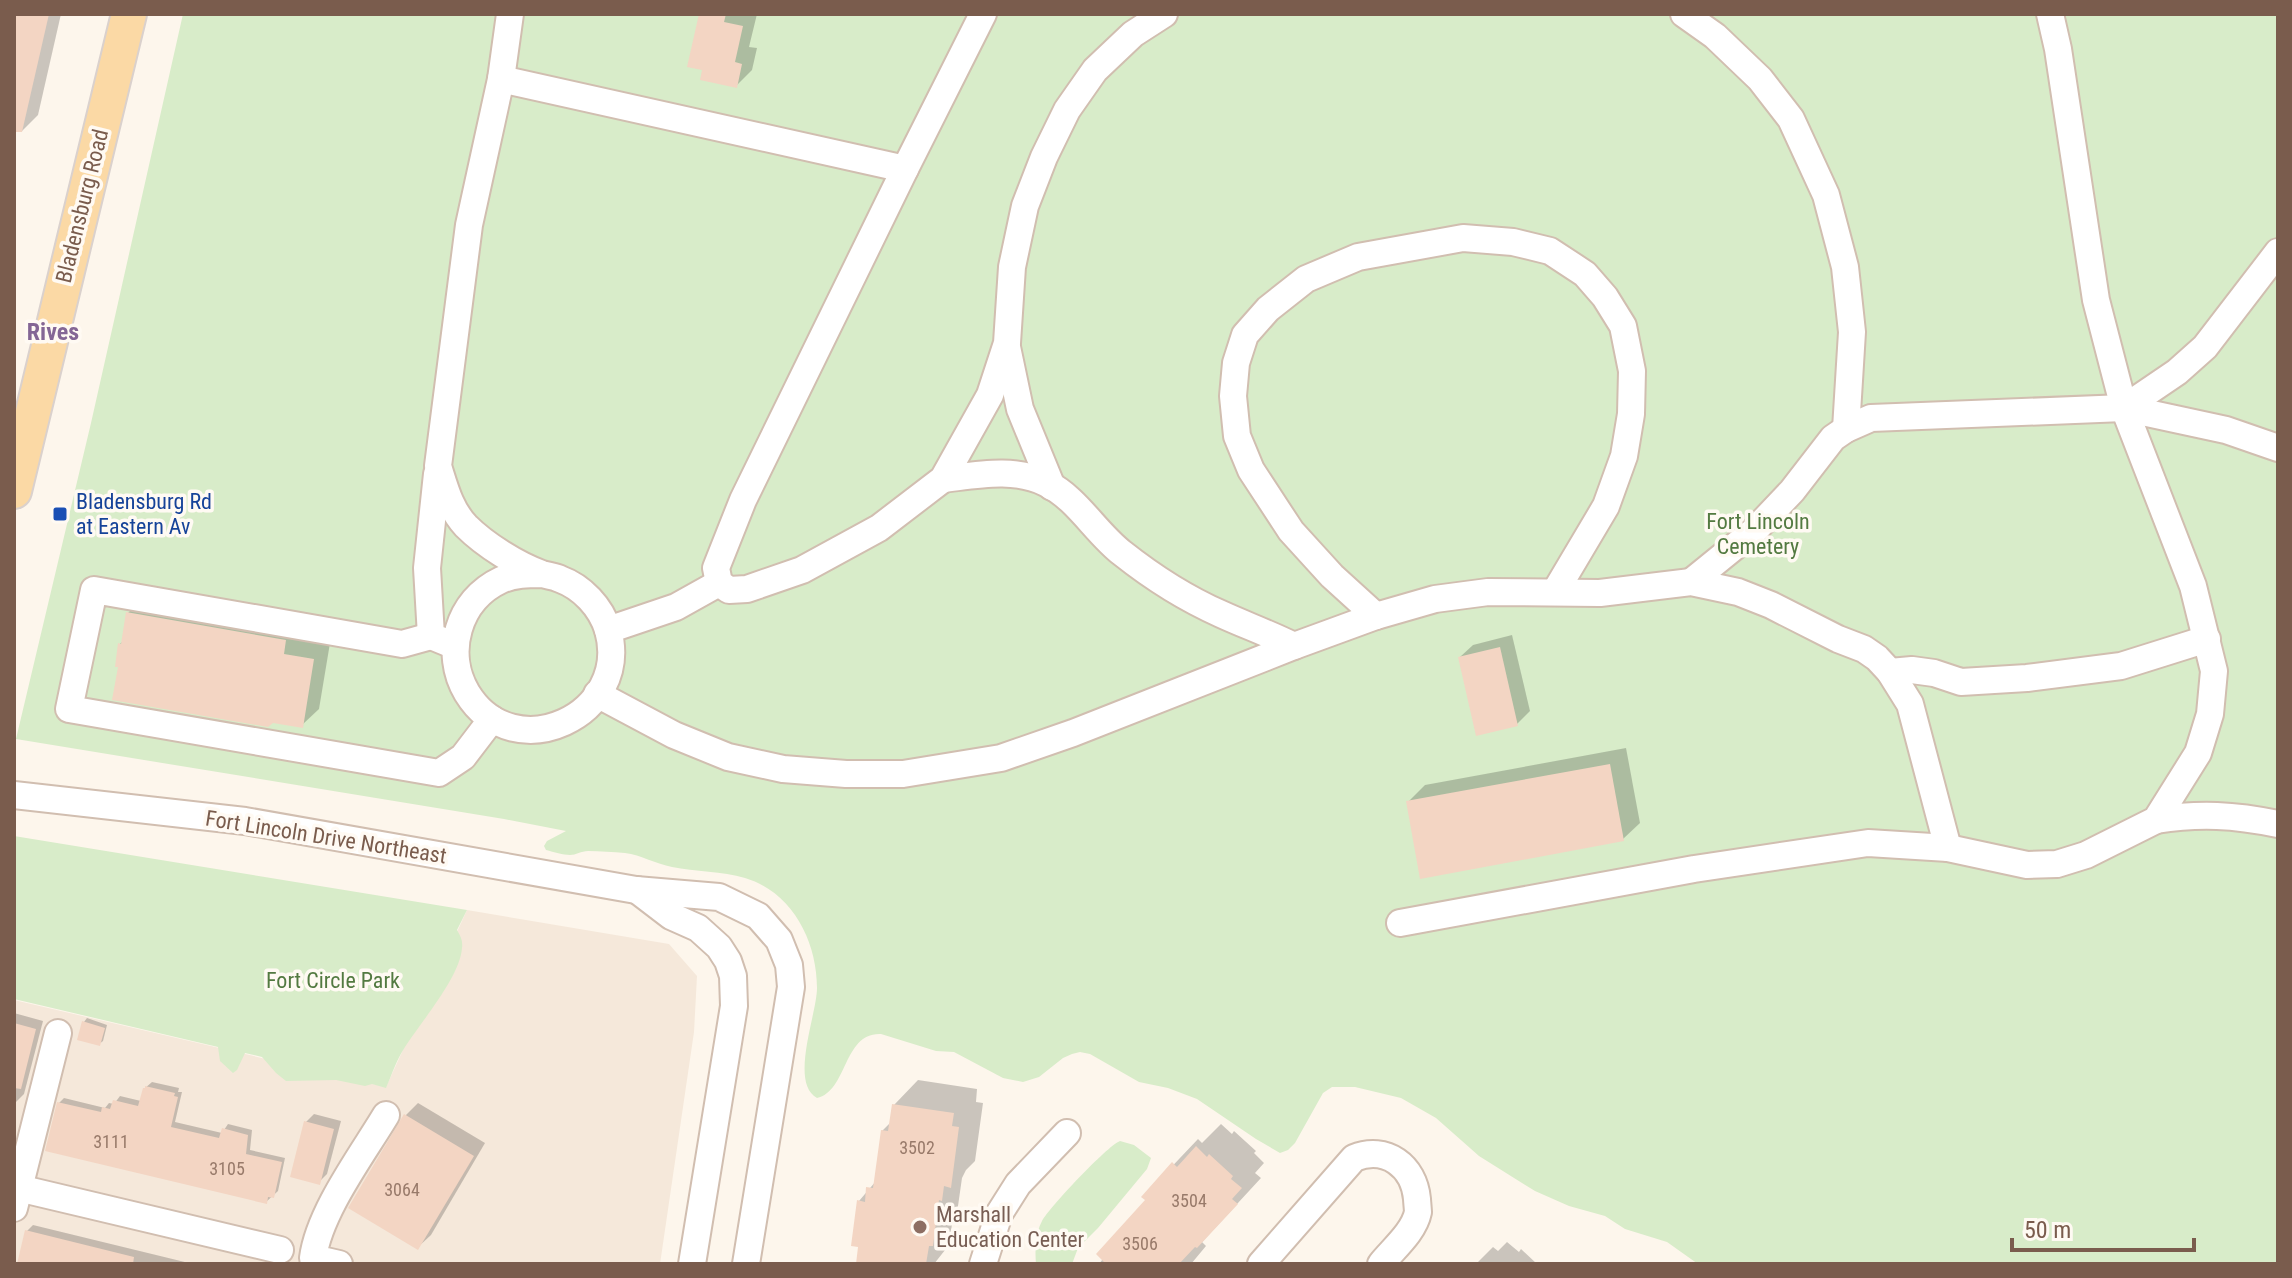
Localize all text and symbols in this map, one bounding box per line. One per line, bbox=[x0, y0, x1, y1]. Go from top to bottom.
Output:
street label: Bladensburg Road bbox=[51, 127, 113, 285]
district label: Rives bbox=[27, 318, 79, 346]
place label: Bladensburg Rd at Eastern Av bbox=[76, 489, 212, 539]
marker: Bladensburg Rd at Eastern Av bbox=[51, 505, 69, 523]
park label: Fort Lincoln Cemetery bbox=[1706, 509, 1810, 559]
street label: Fort Lincoln Drive Northeast bbox=[204, 806, 448, 868]
park label: Fort Circle Park bbox=[266, 968, 400, 993]
house number: 3111 bbox=[93, 1131, 129, 1152]
house number: 3502 bbox=[899, 1137, 935, 1158]
house number: 3105 bbox=[209, 1158, 245, 1179]
house number: 3064 bbox=[384, 1179, 420, 1200]
house number: 3504 bbox=[1171, 1190, 1207, 1211]
place label: Marshall Education Center bbox=[936, 1202, 1085, 1252]
scale bar bbox=[2012, 1202, 2194, 1252]
text: 50 m bbox=[2024, 1216, 2071, 1244]
marker: Marshall Education Center bbox=[911, 1218, 929, 1236]
house number: 3506 bbox=[1122, 1233, 1158, 1254]

